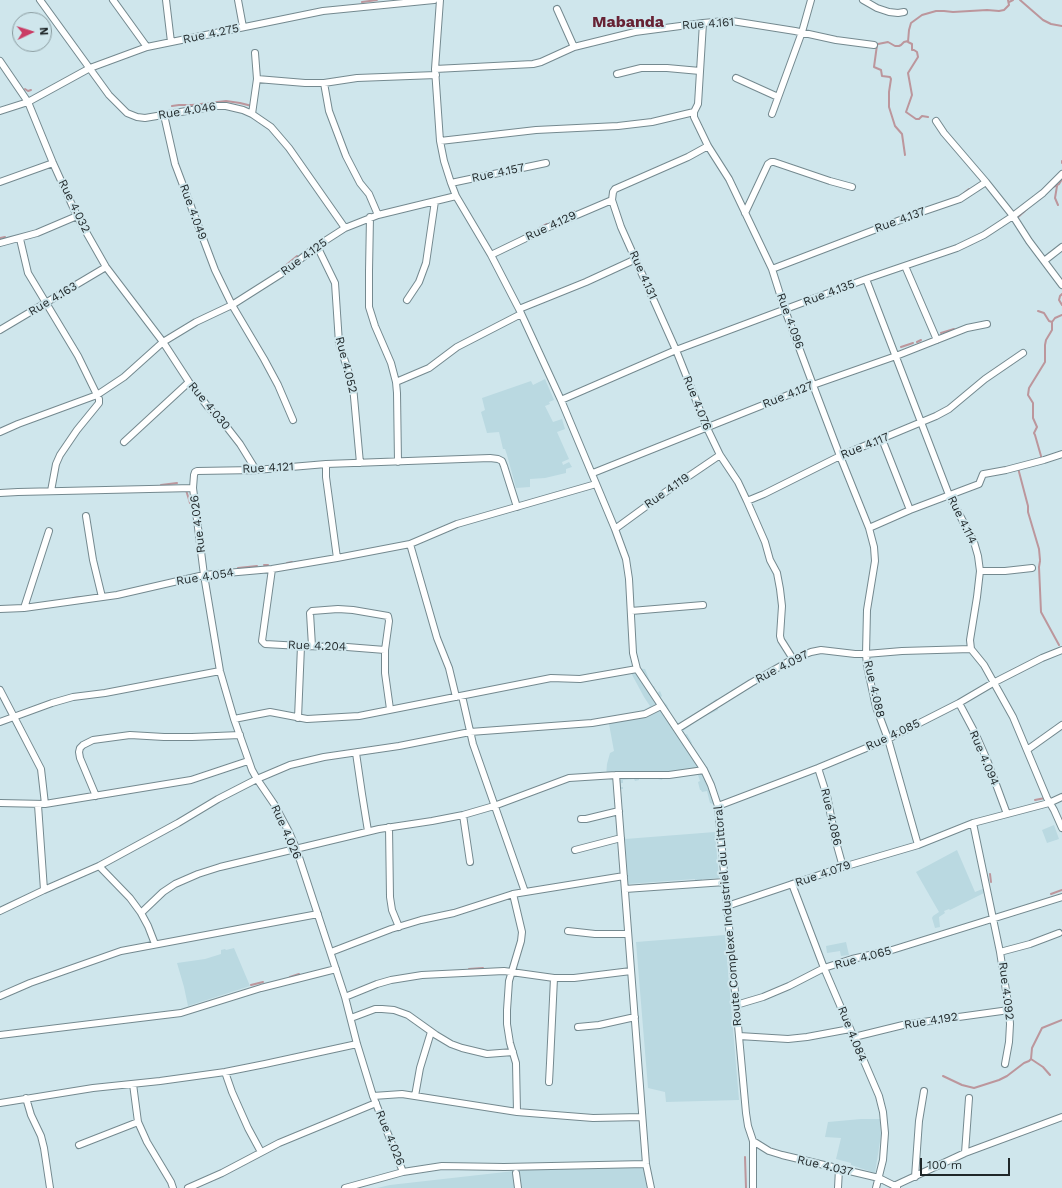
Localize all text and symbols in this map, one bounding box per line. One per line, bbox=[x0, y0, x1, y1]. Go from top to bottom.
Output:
north arrow bbox=[12, 12, 52, 52]
district label: Mabanda bbox=[592, 12, 664, 32]
street label: Rue 4.161 bbox=[682, 15, 734, 33]
street label: Rue 4.275 bbox=[182, 21, 240, 47]
text: N bbox=[37, 27, 50, 36]
street label: Rue 4.046 bbox=[157, 99, 217, 123]
street label: Rue 4.157 bbox=[470, 160, 526, 186]
street label: Rue 4.032 bbox=[55, 177, 93, 235]
street label: Rue 4.049 bbox=[176, 182, 210, 242]
street label: Rue 4.137 bbox=[873, 204, 927, 236]
street label: Rue 4.129 bbox=[523, 208, 579, 244]
street label: Rue 4.125 bbox=[278, 235, 330, 279]
street label: Rue 4.131 bbox=[626, 249, 660, 301]
street label: Rue 4.135 bbox=[801, 277, 857, 309]
street label: Rue 4.163 bbox=[26, 279, 80, 319]
street label: Rue 4.096 bbox=[773, 291, 807, 351]
street label: Rue 4.052 bbox=[332, 335, 360, 395]
street label: Rue 4.076 bbox=[680, 374, 714, 432]
street label: Rue 4.127 bbox=[761, 378, 815, 412]
street label: Rue 4.030 bbox=[185, 379, 233, 433]
street label: Rue 4.117 bbox=[839, 430, 891, 462]
street label: Rue 4.121 bbox=[242, 459, 294, 477]
street label: Rue 4.119 bbox=[642, 470, 692, 512]
street label: Rue 4.026 bbox=[187, 494, 209, 554]
street label: Rue 4.114 bbox=[944, 494, 980, 546]
street label: Rue 4.054 bbox=[175, 565, 235, 589]
street label: Rue 4.204 bbox=[288, 638, 346, 654]
street label: Rue 4.097 bbox=[753, 647, 811, 687]
street label: Rue 4.088 bbox=[860, 659, 888, 719]
street label: Rue 4.085 bbox=[864, 716, 922, 754]
street label: Rue 4.094 bbox=[966, 728, 1002, 788]
street label: Rue 4.086 bbox=[817, 787, 845, 847]
street label: Rue 4.026 bbox=[268, 803, 304, 861]
street label: Route Complexe Industriel du Littoral bbox=[711, 805, 745, 1027]
street label: Rue 4.079 bbox=[793, 858, 853, 890]
street label: Rue 4.065 bbox=[833, 944, 893, 972]
street label: Rue 4.092 bbox=[995, 961, 1017, 1021]
street label: Rue 4.084 bbox=[834, 1004, 870, 1064]
street label: Rue 4.192 bbox=[903, 1010, 959, 1032]
street label: Rue 4.026 bbox=[372, 1108, 408, 1168]
scale bar bbox=[922, 1150, 1012, 1176]
street label: Rue 4.037 bbox=[796, 1153, 854, 1179]
text: 100 m bbox=[927, 1158, 962, 1172]

